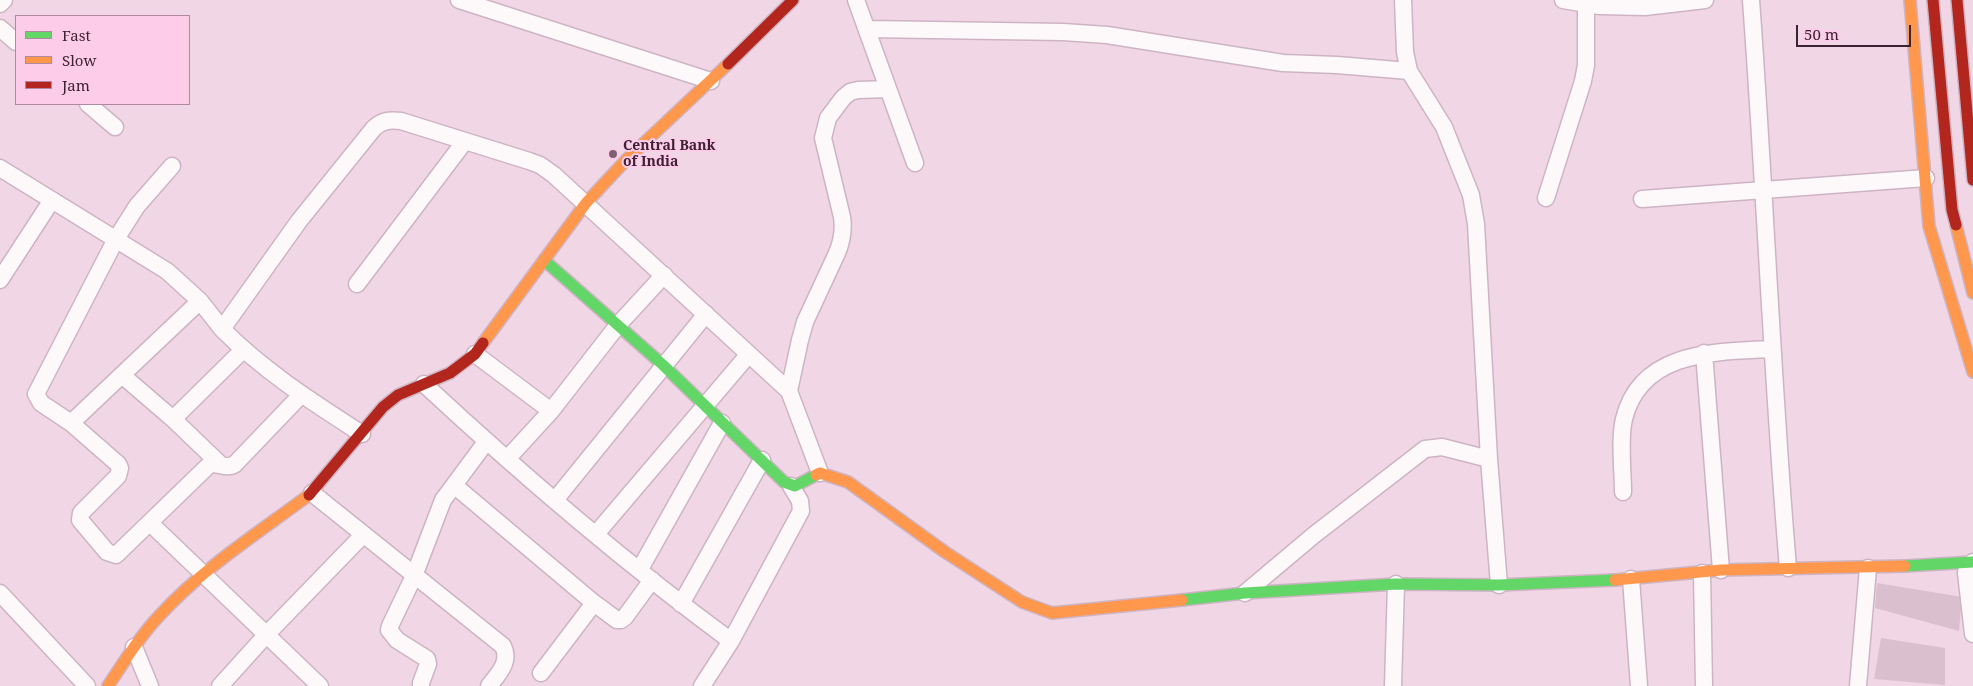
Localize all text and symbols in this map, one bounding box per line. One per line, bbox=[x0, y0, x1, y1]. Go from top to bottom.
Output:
legend bbox=[15, 15, 190, 105]
scale bar bbox=[1798, 15, 1913, 47]
text: 50 m bbox=[1804, 24, 1839, 44]
text: Fast bbox=[62, 25, 91, 45]
text: Slow bbox=[62, 50, 96, 70]
text: Jam bbox=[62, 75, 90, 95]
place label: Central Bank of India bbox=[623, 138, 715, 170]
marker: Central Bank of India bbox=[607, 148, 619, 160]

